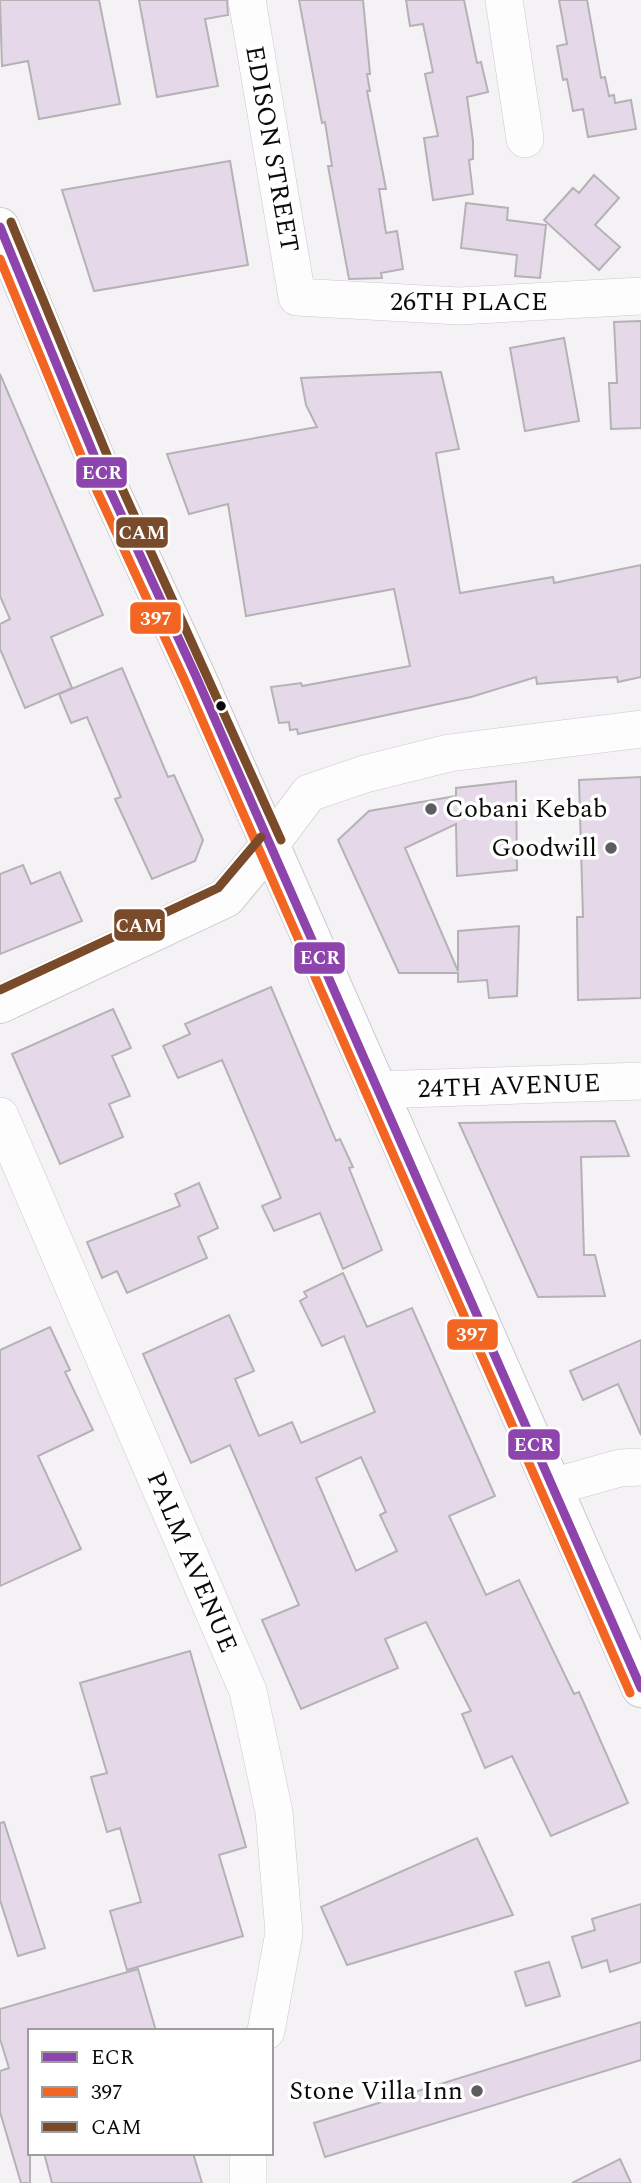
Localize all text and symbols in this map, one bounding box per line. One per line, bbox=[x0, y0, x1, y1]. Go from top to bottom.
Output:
street label: EDISON STREET bbox=[234, 42, 310, 256]
street label: 26TH PLACE bbox=[390, 282, 548, 322]
line badge: ECR bbox=[75, 456, 128, 489]
text: ECR bbox=[82, 459, 122, 488]
line badge: CAM bbox=[115, 516, 169, 549]
text: CAM bbox=[119, 519, 166, 548]
line badge: 397 bbox=[129, 601, 182, 635]
text: 397 bbox=[140, 605, 172, 634]
unlabelled marker bbox=[214, 699, 228, 713]
place label: Cobani Kebab bbox=[445, 789, 607, 829]
marker: Cobani Kebab bbox=[423, 801, 439, 817]
place label: Goodwill bbox=[491, 828, 597, 868]
marker: Goodwill bbox=[603, 840, 619, 856]
line badge: CAM bbox=[113, 908, 166, 942]
text: CAM bbox=[116, 912, 163, 941]
line badge: ECR bbox=[293, 941, 346, 975]
text: ECR bbox=[300, 944, 340, 973]
street label: 24TH AVENUE bbox=[417, 1063, 601, 1109]
line badge: 397 bbox=[446, 1318, 499, 1351]
text: 397 bbox=[456, 1321, 488, 1350]
line badge: ECR bbox=[507, 1428, 561, 1461]
text: ECR bbox=[514, 1431, 554, 1460]
street label: PALM AVENUE bbox=[136, 1465, 248, 1659]
legend bbox=[28, 2029, 273, 2155]
text: ECR bbox=[91, 2042, 134, 2074]
place label: Stone Villa Inn bbox=[289, 2071, 463, 2111]
text: 397 bbox=[91, 2077, 123, 2109]
marker: Stone Villa Inn bbox=[469, 2083, 485, 2099]
text: CAM bbox=[91, 2112, 142, 2144]

